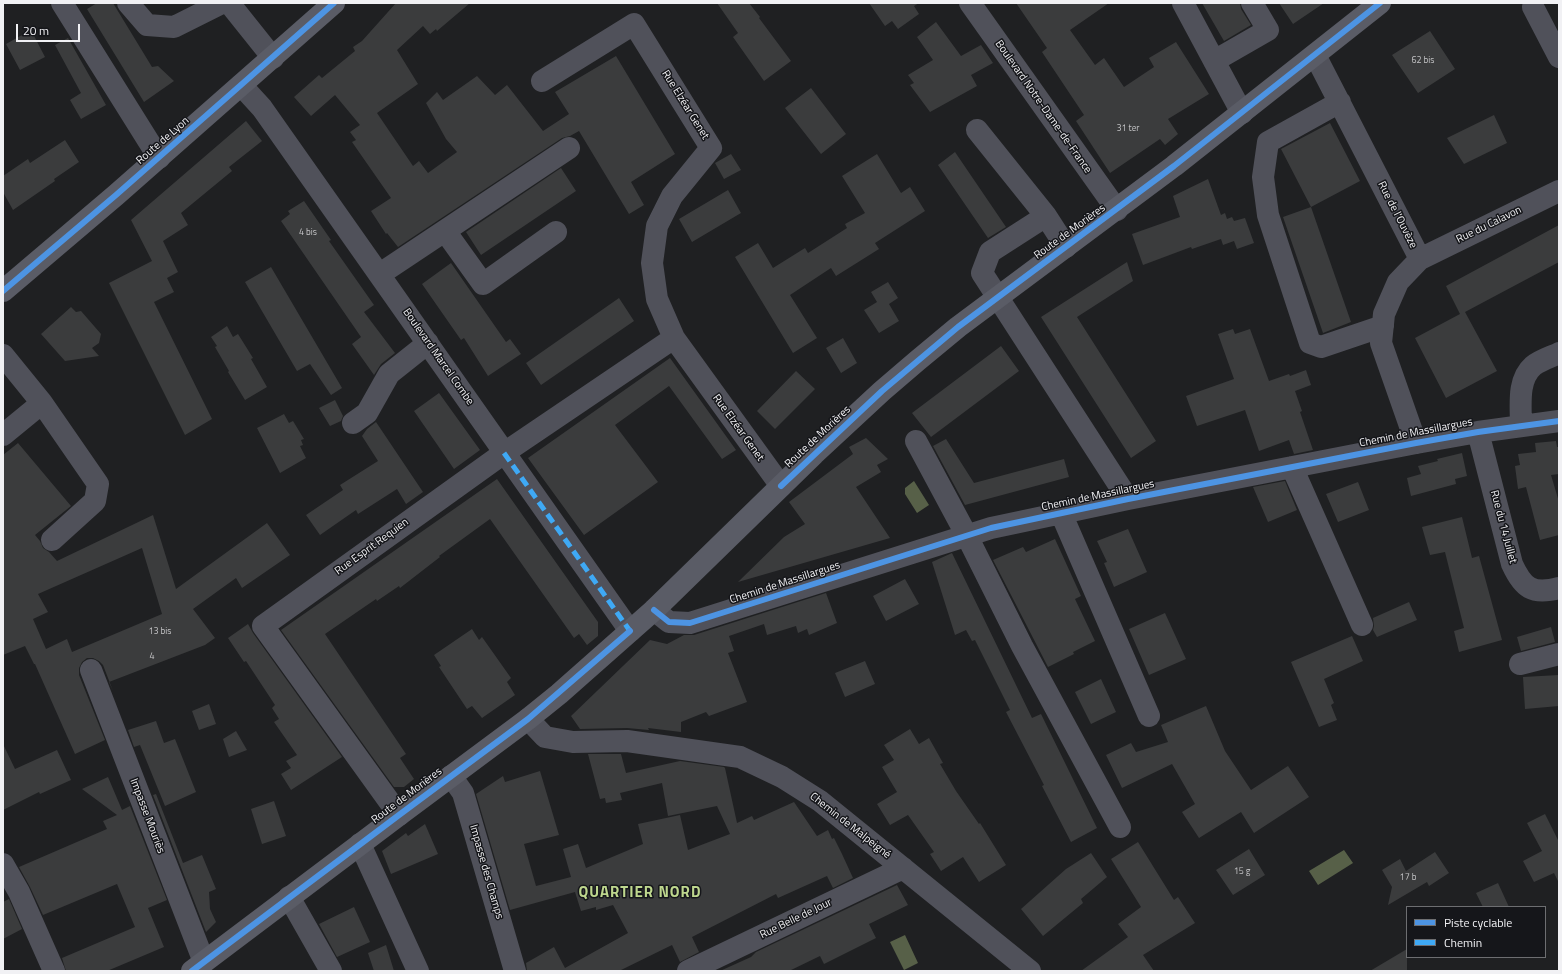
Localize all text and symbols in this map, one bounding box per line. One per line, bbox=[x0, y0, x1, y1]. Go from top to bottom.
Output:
scale bar bbox=[18, 16, 82, 42]
text: 20 m bbox=[23, 21, 49, 40]
street label: Boulevard Notre-Dame-de-France bbox=[992, 38, 1094, 176]
house number: 62 bis bbox=[1412, 56, 1434, 66]
street label: Rue Elzéar Genet bbox=[658, 68, 712, 142]
street label: Route de Lyon bbox=[134, 114, 192, 168]
house number: 31 ter bbox=[1117, 124, 1139, 134]
street label: Rue de l'Ouvèze bbox=[1374, 179, 1420, 251]
street label: Route de Morières bbox=[1032, 202, 1108, 262]
street label: Rue du Calavon bbox=[1454, 203, 1524, 247]
house number: 4 bis bbox=[299, 228, 317, 238]
street label: Boulevard Marcel Combe bbox=[400, 306, 476, 408]
street label: Rue Elzéar Genet bbox=[709, 392, 767, 464]
street label: Route de Morières bbox=[782, 403, 854, 471]
street label: Chemin de Massillargues bbox=[1358, 416, 1474, 450]
street label: Chemin de Massillargues bbox=[1040, 478, 1156, 514]
street label: Rue du 14 Juillet bbox=[1487, 489, 1519, 565]
street label: Rue Esprit Requien bbox=[333, 516, 411, 578]
street label: Chemin de Massillargues bbox=[728, 559, 842, 607]
house number: 13 bis bbox=[149, 627, 171, 637]
house number: 4 bbox=[149, 652, 155, 662]
street label: Route de Morières bbox=[369, 765, 445, 827]
street label: Impasse Mouriès bbox=[127, 777, 167, 855]
street label: Chemin de Malpeigné bbox=[807, 790, 893, 862]
street label: Impasse des Champs bbox=[466, 823, 506, 921]
house number: 15 g bbox=[1234, 867, 1250, 877]
house number: 17 b bbox=[1400, 873, 1416, 883]
district label: QUARTIER NORD bbox=[579, 884, 701, 902]
street label: Rue Belle de Jour bbox=[758, 896, 834, 942]
legend bbox=[1406, 906, 1546, 958]
text: Piste cyclable bbox=[1444, 913, 1512, 932]
text: Chemin bbox=[1444, 933, 1482, 952]

